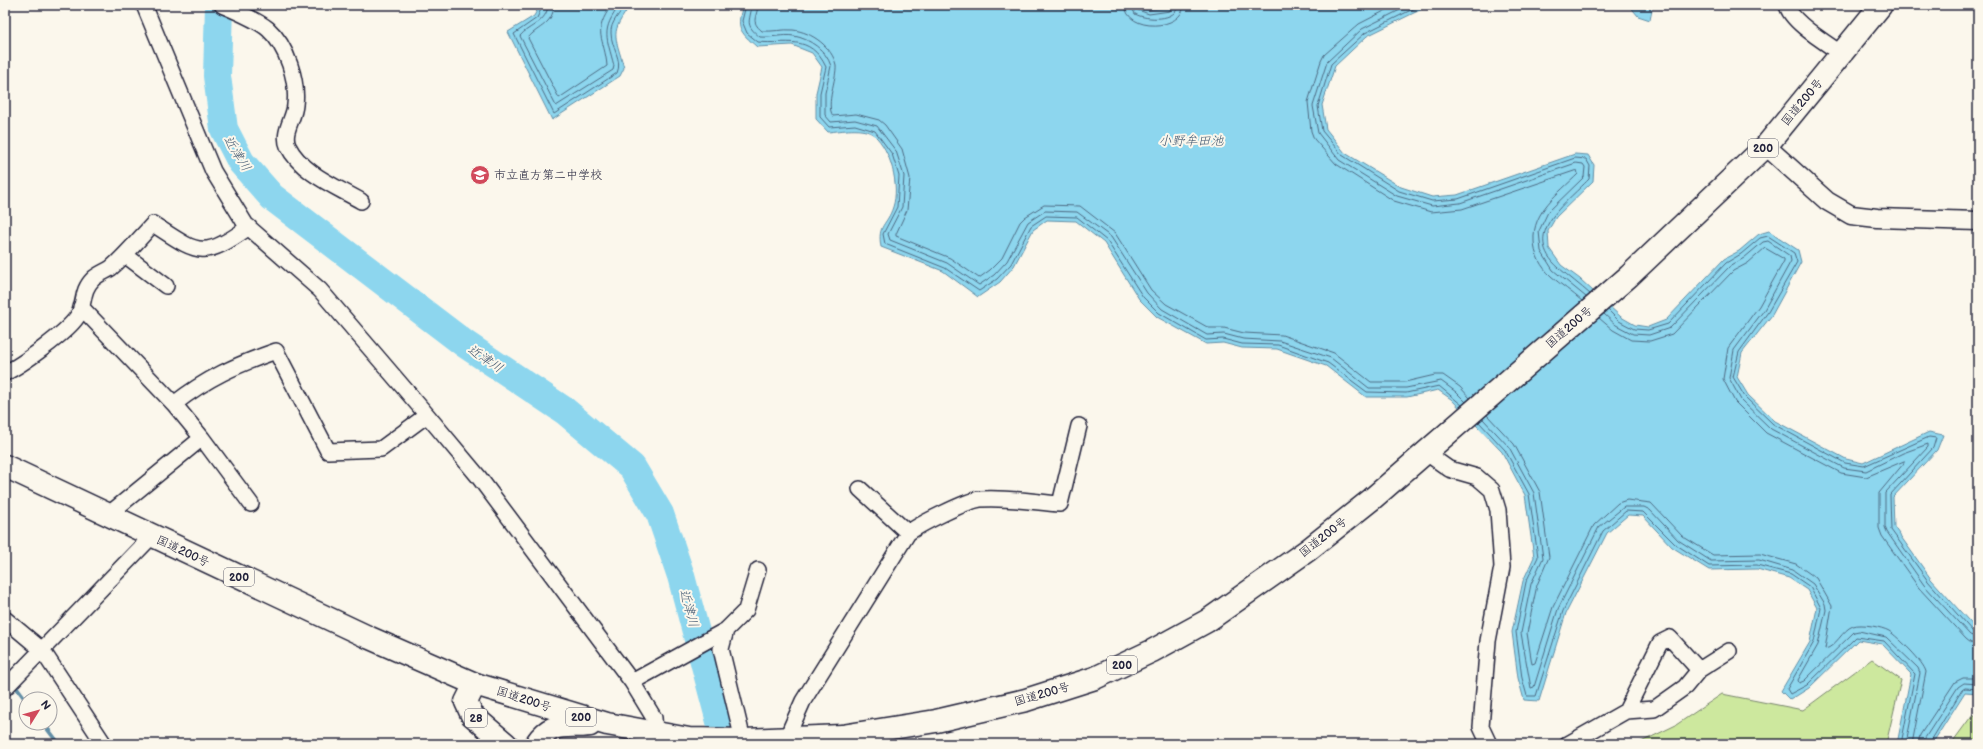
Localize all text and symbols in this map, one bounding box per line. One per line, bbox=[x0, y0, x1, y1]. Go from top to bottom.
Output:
street label: 国道200号 bbox=[1778, 76, 1827, 129]
water label: 近津川 bbox=[220, 133, 254, 174]
water label: 小野牟田池 bbox=[1158, 133, 1224, 149]
road number: 200 bbox=[1748, 139, 1778, 157]
school or university icon: 市立直方第二中学校 bbox=[469, 164, 491, 186]
place label: 市立直方第二中学校 bbox=[494, 168, 602, 183]
street label: 国道200号 bbox=[1543, 303, 1596, 352]
water label: 近津川 bbox=[465, 341, 506, 376]
street label: 国道200号 bbox=[1296, 514, 1350, 561]
street label: 国道200号 bbox=[154, 533, 212, 570]
road number: 200 bbox=[224, 568, 254, 586]
water label: 近津川 bbox=[676, 587, 702, 629]
road number: 200 bbox=[1107, 656, 1137, 674]
street label: 国道200号 bbox=[1013, 679, 1072, 710]
street label: 国道200号 bbox=[494, 684, 553, 715]
north arrow bbox=[18, 691, 58, 731]
text: N bbox=[38, 698, 53, 712]
road number: 200 bbox=[566, 708, 596, 726]
road number: 28 bbox=[465, 709, 487, 727]

